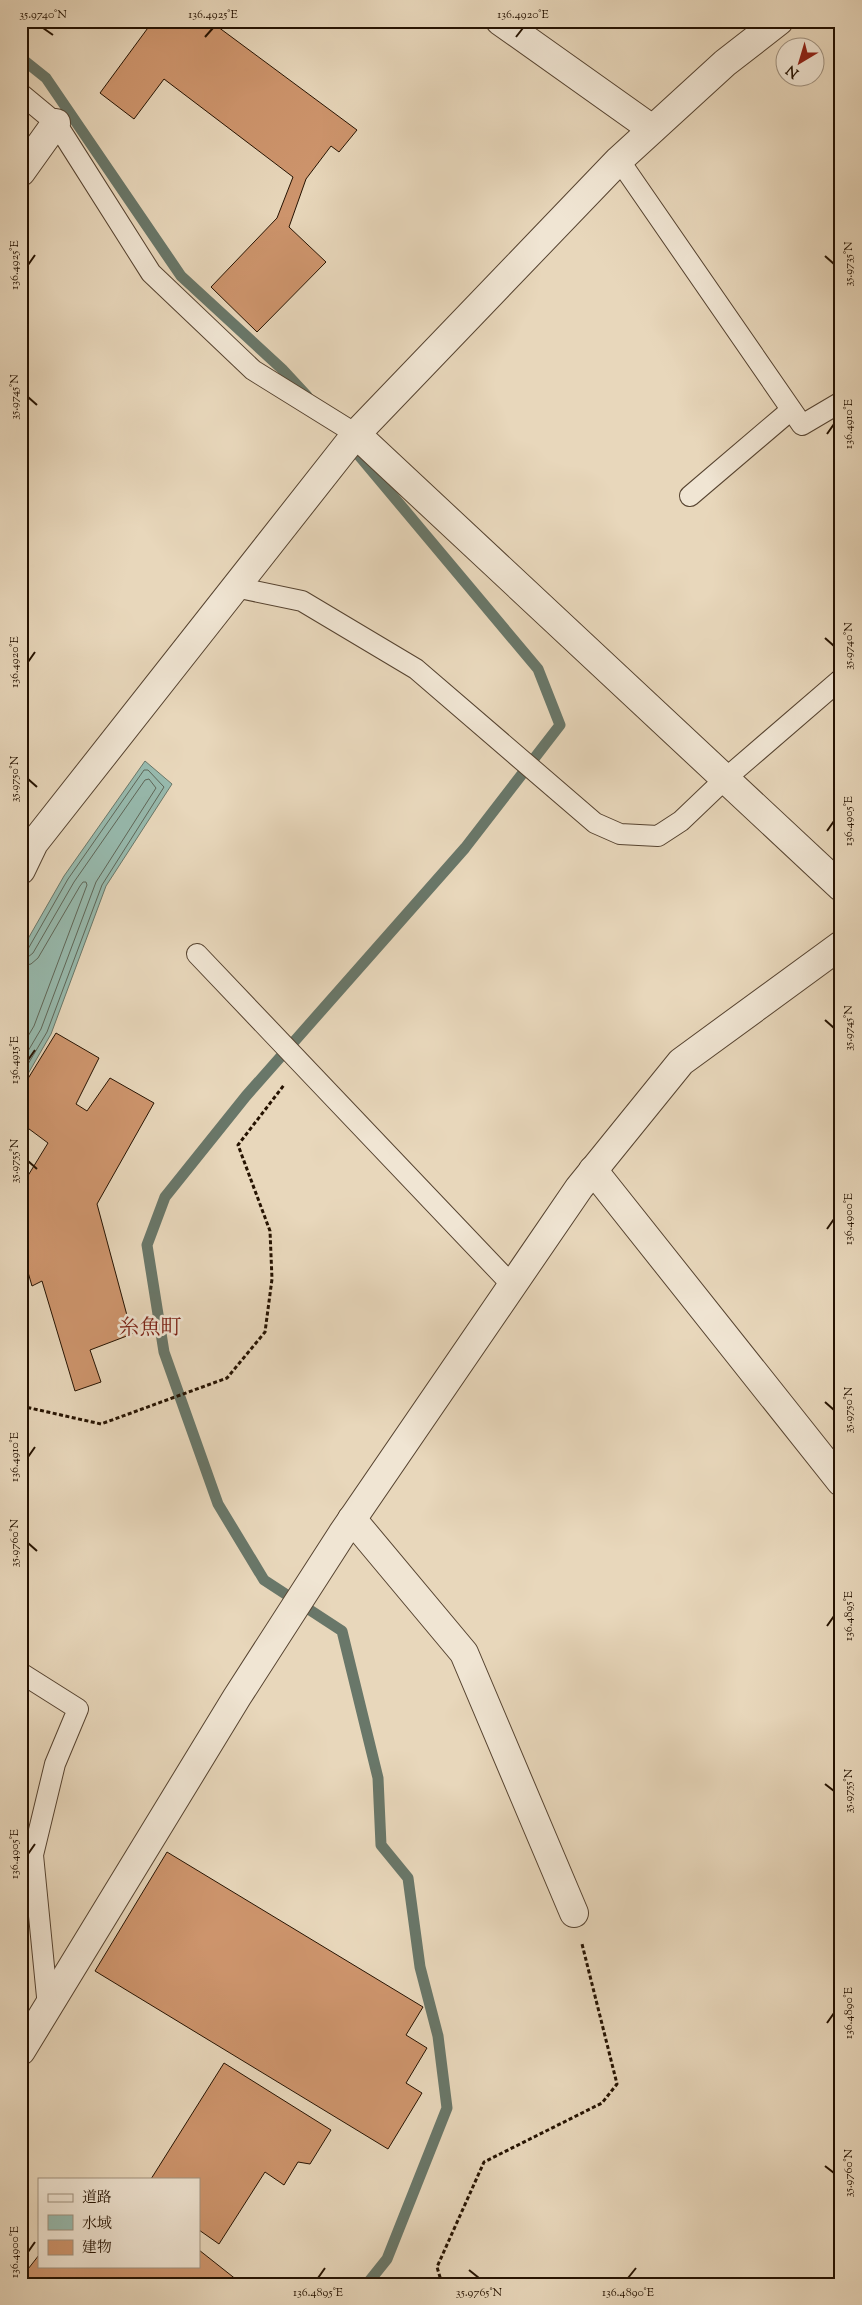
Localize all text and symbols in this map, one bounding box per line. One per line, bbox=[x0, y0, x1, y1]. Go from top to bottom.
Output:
text: 35.9740°N bbox=[19, 6, 67, 24]
text: 136.4925°E bbox=[188, 6, 238, 24]
text: 136.4920°E bbox=[497, 6, 549, 24]
north arrow bbox=[774, 38, 824, 88]
text: N bbox=[783, 59, 804, 82]
text: 136.4925°E bbox=[6, 240, 24, 290]
text: 35.9735°N bbox=[840, 241, 858, 287]
text: 35.9745°N bbox=[6, 374, 24, 420]
text: 136.4910°E bbox=[840, 398, 858, 449]
text: 35.9740°N bbox=[840, 622, 858, 670]
text: 136.4920°E bbox=[6, 636, 24, 688]
text: 35.9750°N bbox=[6, 755, 24, 802]
text: 136.4905°E bbox=[840, 795, 858, 846]
text: 35.9745°N bbox=[840, 1005, 858, 1051]
text: 136.4915°E bbox=[6, 1035, 24, 1084]
text: 35.9755°N bbox=[6, 1138, 24, 1183]
text: 136.4900°E bbox=[840, 1192, 858, 1245]
district label: 糸魚町 bbox=[119, 1314, 182, 1344]
text: 35.9750°N bbox=[840, 1386, 858, 1433]
text: 136.4910°E bbox=[6, 1431, 24, 1482]
text: 35.9760°N bbox=[6, 1518, 24, 1567]
text: 136.4895°E bbox=[840, 1590, 858, 1641]
text: 35.9755°N bbox=[840, 1768, 858, 1813]
text: 136.4905°E bbox=[6, 1828, 24, 1879]
text: 136.4890°E bbox=[840, 1986, 858, 2039]
text: 35.9760°N bbox=[840, 2148, 858, 2197]
legend bbox=[38, 2178, 200, 2268]
text: 道路 bbox=[82, 2188, 112, 2209]
text: 水域 bbox=[82, 2214, 112, 2235]
text: 136.4900°E bbox=[6, 2225, 24, 2278]
text: 建物 bbox=[82, 2238, 112, 2259]
text: 136.4895°E bbox=[293, 2284, 344, 2302]
text: 35.9765°N bbox=[456, 2284, 503, 2302]
text: 136.4890°E bbox=[602, 2284, 655, 2302]

